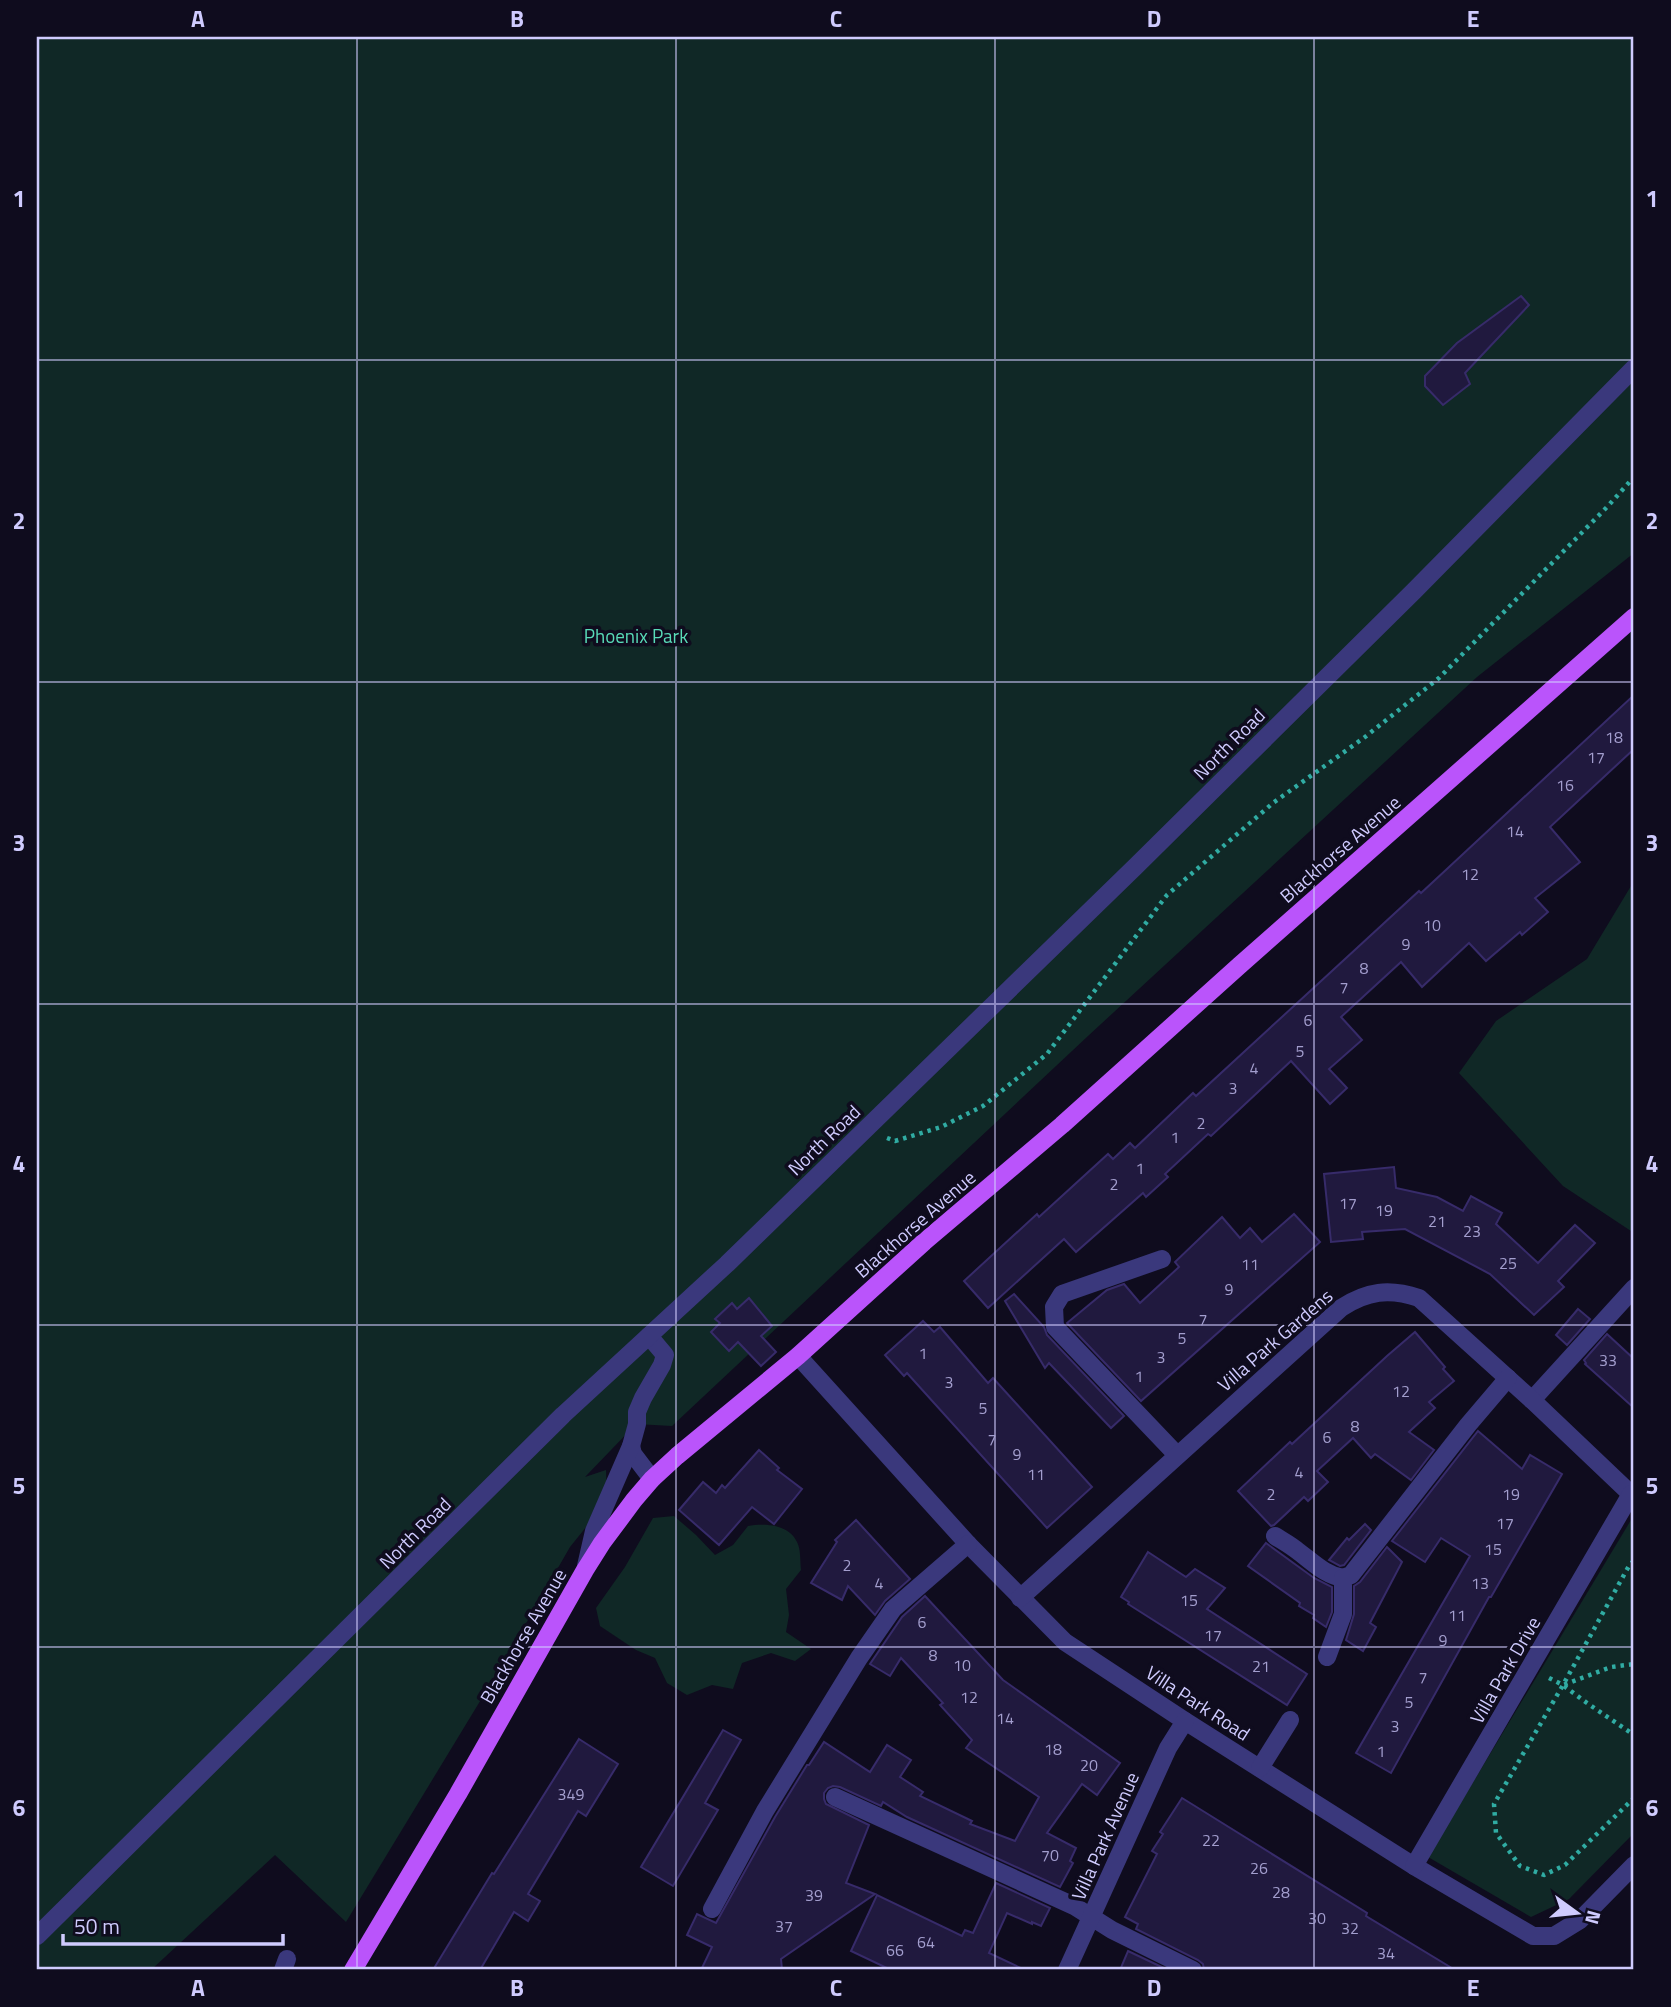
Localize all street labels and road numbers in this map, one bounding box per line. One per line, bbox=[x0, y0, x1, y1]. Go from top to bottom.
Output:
street label: North Road bbox=[1186, 701, 1271, 786]
street label: Blackhorse Avenue bbox=[1273, 788, 1406, 909]
street label: North Road bbox=[781, 1097, 867, 1182]
street label: Blackhorse Avenue bbox=[848, 1163, 981, 1284]
street label: Villa Park Gardens bbox=[1211, 1281, 1339, 1398]
street label: North Road bbox=[372, 1490, 457, 1575]
street label: Blackhorse Avenue bbox=[472, 1563, 573, 1709]
street label: Villa Park Drive bbox=[1462, 1611, 1547, 1729]
street label: Villa Park Road bbox=[1140, 1658, 1256, 1747]
street label: Villa Park Avenue bbox=[1063, 1767, 1146, 1905]

